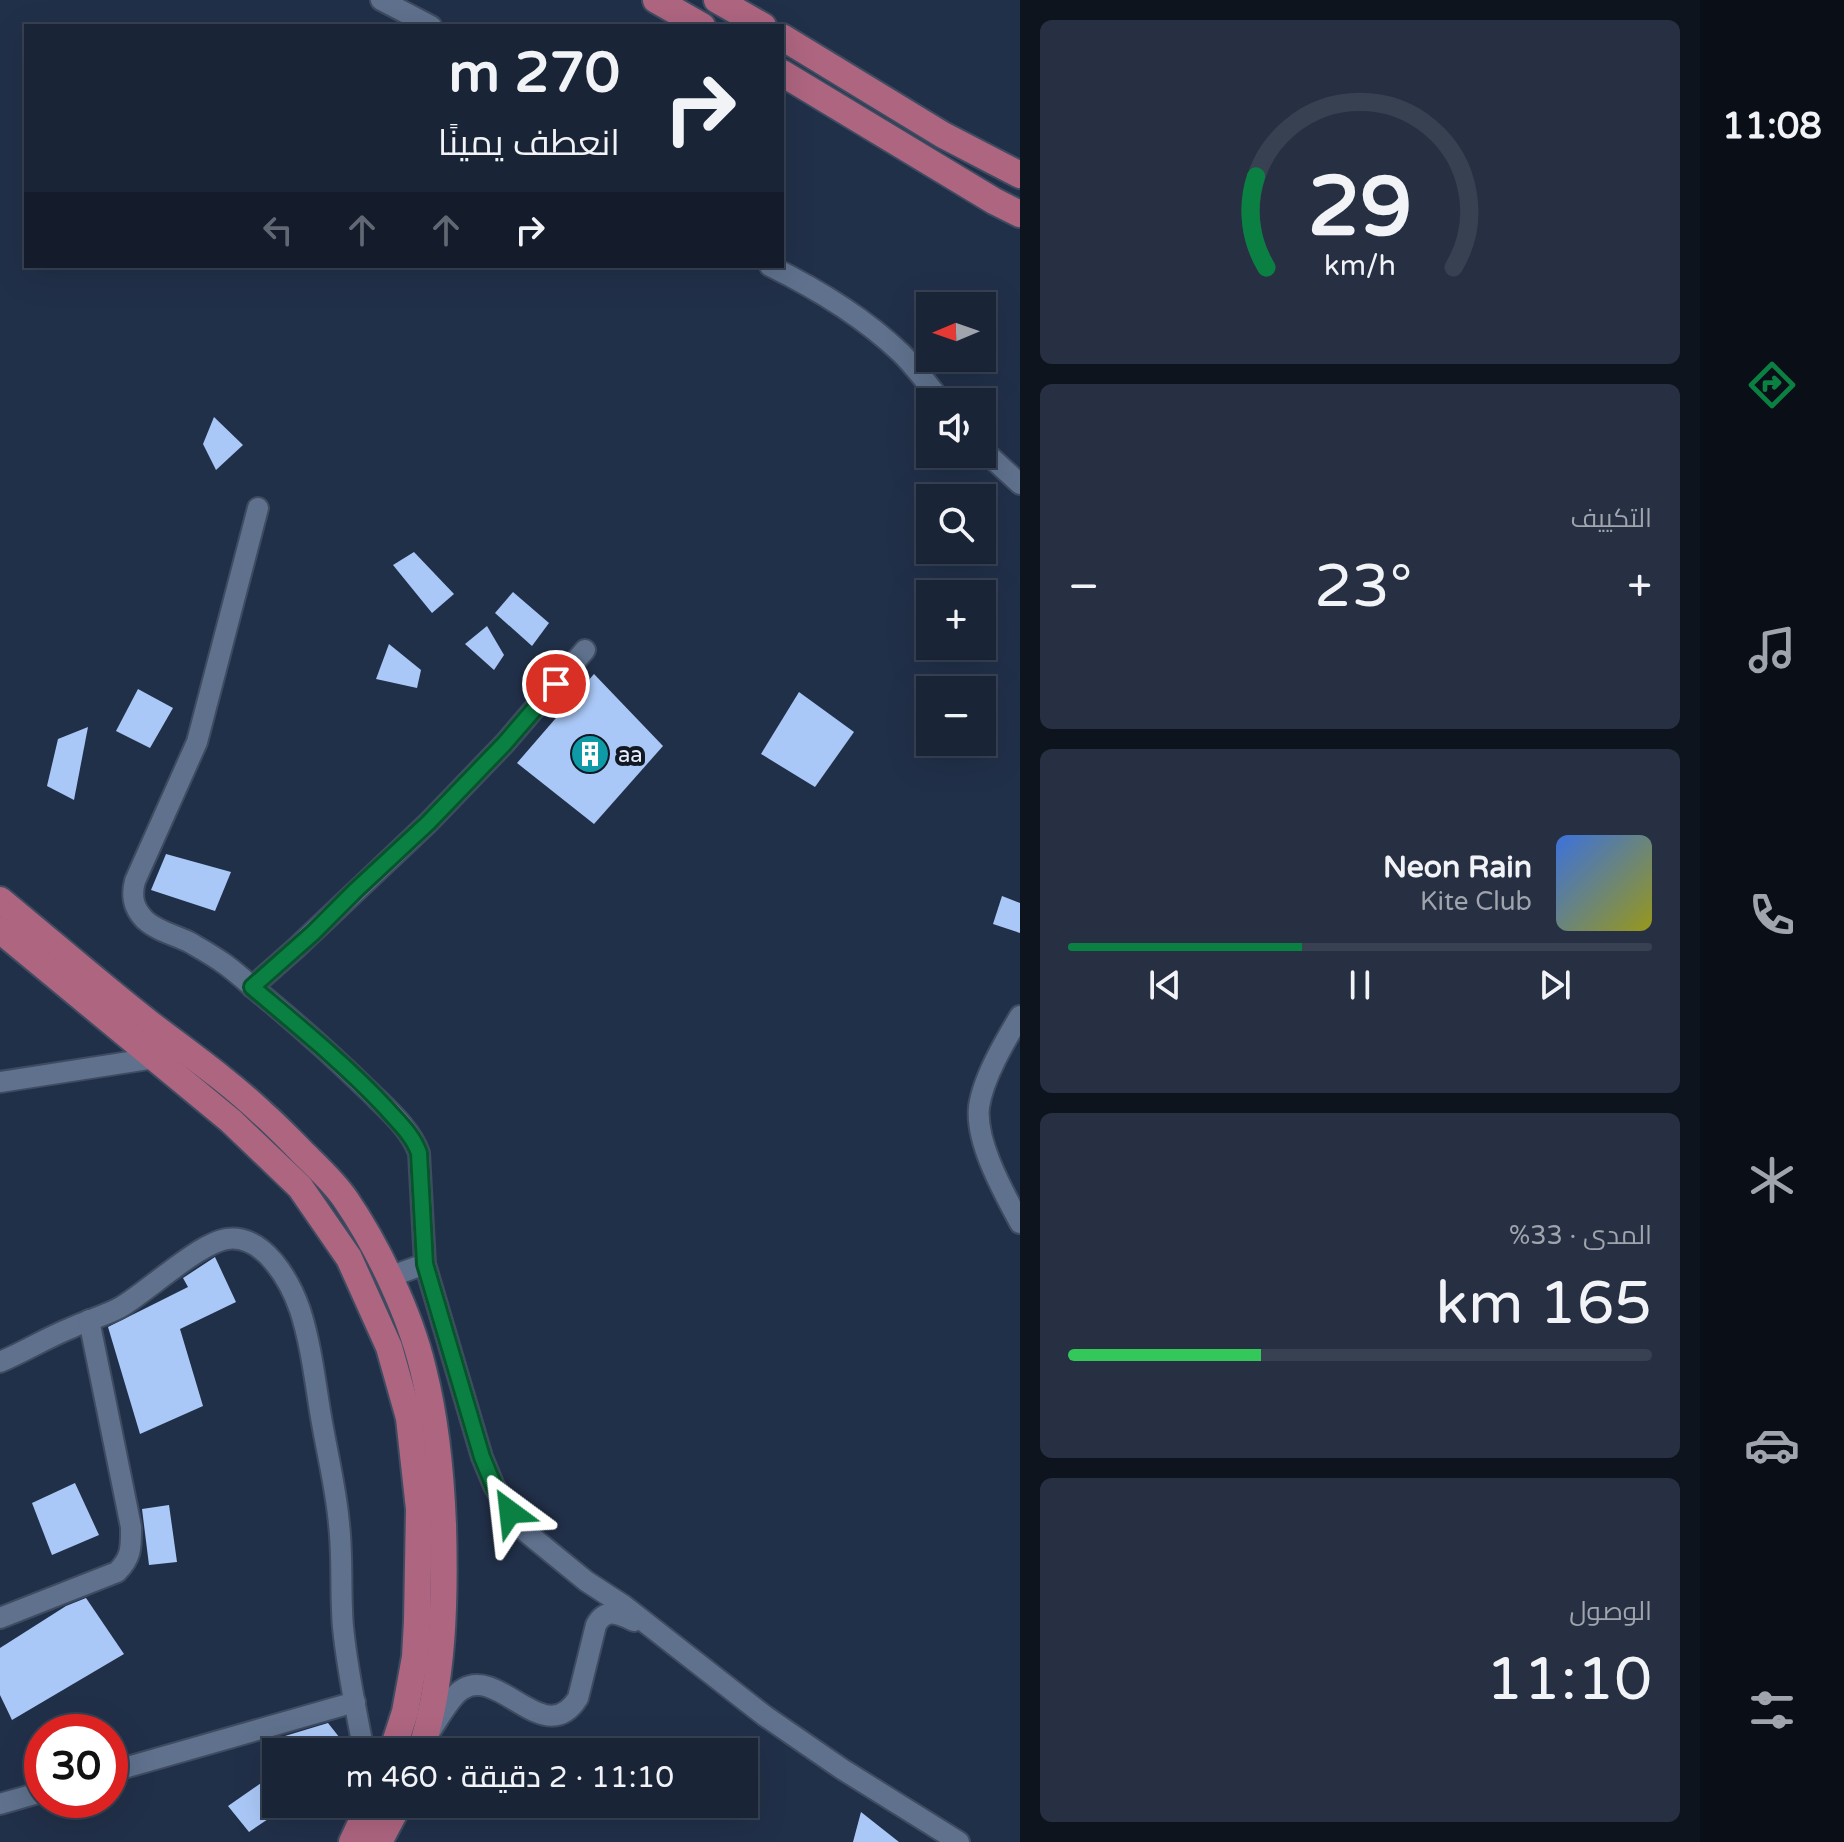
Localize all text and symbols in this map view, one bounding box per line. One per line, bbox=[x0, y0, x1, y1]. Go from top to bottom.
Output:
text: 270 m bbox=[449, 40, 620, 107]
icon: right bbox=[648, 56, 752, 160]
text: 11:08 bbox=[1722, 105, 1822, 148]
text: انعطف يمينًا bbox=[438, 122, 620, 165]
text: 29 bbox=[1308, 158, 1412, 258]
icon: left bbox=[256, 208, 300, 252]
icon: ahead bbox=[340, 208, 384, 252]
icon: ahead bbox=[424, 208, 468, 252]
icon: right bbox=[508, 208, 552, 252]
text: km/h bbox=[1324, 249, 1396, 283]
north arrow bbox=[916, 292, 996, 372]
map controls bbox=[916, 292, 996, 756]
icon: directions bbox=[1744, 357, 1800, 413]
button: sound bbox=[916, 388, 996, 468]
button: search bbox=[916, 484, 996, 564]
text: التكييف bbox=[1570, 503, 1652, 534]
text: 23° bbox=[1314, 551, 1412, 623]
text: − bbox=[1068, 561, 1099, 614]
text: + bbox=[1627, 561, 1652, 614]
button: + bbox=[916, 580, 996, 660]
icon: music bbox=[1744, 622, 1800, 678]
pin bbox=[522, 650, 590, 718]
icon: arrive bbox=[534, 662, 578, 706]
button: − bbox=[916, 676, 996, 756]
building icon: aa bbox=[569, 733, 611, 775]
place label: aa bbox=[618, 742, 643, 768]
text: Neon Rain bbox=[1383, 849, 1532, 886]
text: Kite Club bbox=[1420, 886, 1532, 917]
icon: phone bbox=[1744, 887, 1800, 943]
icon: previous bbox=[1143, 963, 1187, 1007]
icon: pause bbox=[1338, 963, 1382, 1007]
icon: next bbox=[1533, 963, 1577, 1007]
icon: climate bbox=[1744, 1152, 1800, 1208]
text: المدى · 33% bbox=[1509, 1220, 1652, 1251]
text: 165 km bbox=[1436, 1268, 1652, 1340]
icon: car bbox=[1744, 1417, 1800, 1473]
position arrow bbox=[468, 1470, 552, 1554]
text: الوصول bbox=[1569, 1596, 1652, 1627]
text: 11:10 bbox=[1486, 1644, 1652, 1716]
icon: filters bbox=[1744, 1682, 1800, 1738]
speed limit sign: 30 bbox=[24, 1714, 128, 1818]
text: 11:10 · 2 دقيقة · 460 m bbox=[346, 1759, 674, 1796]

